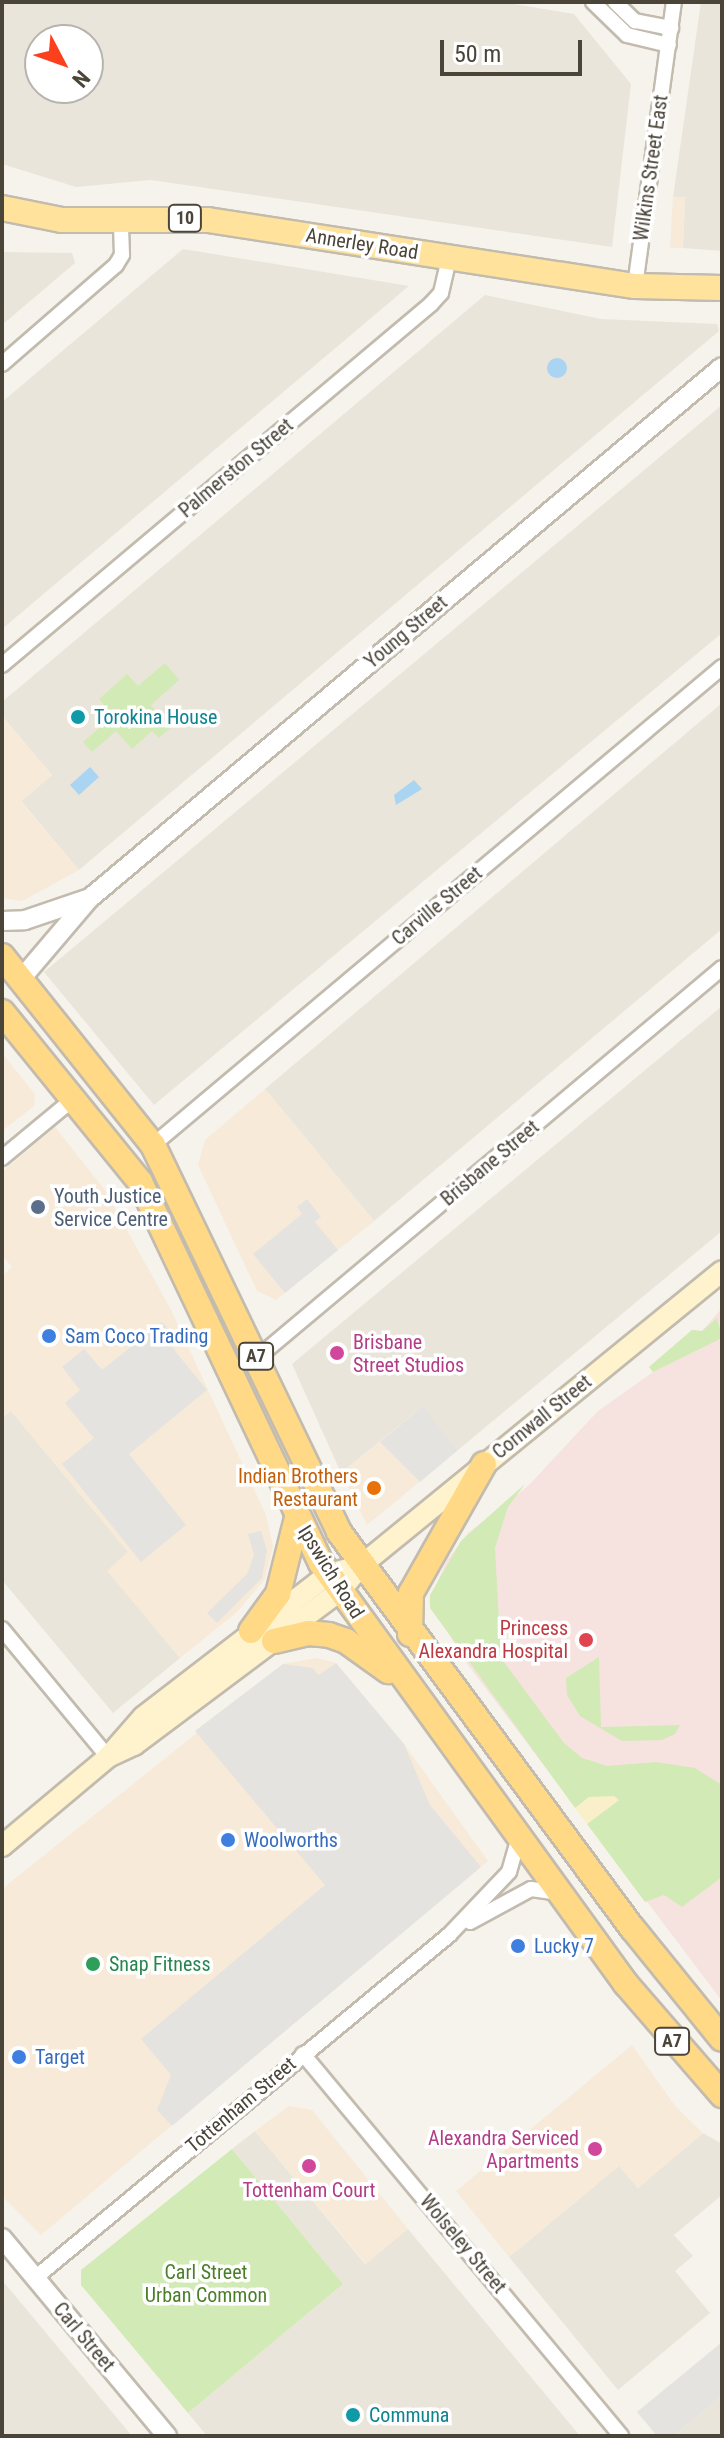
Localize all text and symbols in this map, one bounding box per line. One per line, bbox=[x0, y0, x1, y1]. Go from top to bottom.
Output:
north arrow bbox=[24, 24, 104, 104]
scale bar bbox=[444, 24, 586, 74]
text: 50 m bbox=[454, 40, 501, 68]
text: N bbox=[67, 65, 95, 92]
street label: Wilkins Street East bbox=[629, 93, 673, 243]
road number: 10 bbox=[167, 204, 203, 232]
street label: Annerley Road bbox=[304, 223, 420, 265]
street label: Palmerston Street bbox=[174, 413, 298, 523]
street label: Young Street bbox=[360, 590, 452, 674]
place label: Torokina House bbox=[94, 705, 217, 729]
marker: Torokina House bbox=[69, 708, 87, 726]
street label: Carville Street bbox=[387, 861, 487, 951]
street label: Brisbane Street bbox=[436, 1115, 544, 1211]
place label: Youth Justice Service Centre bbox=[54, 1184, 168, 1231]
marker: Youth Justice Service Centre bbox=[29, 1198, 47, 1216]
place label: Sam Coco Trading bbox=[65, 1324, 209, 1348]
marker: Sam Coco Trading bbox=[40, 1327, 58, 1345]
place label: Brisbane Street Studios bbox=[353, 1330, 464, 1377]
road number: A7 bbox=[238, 1342, 274, 1370]
marker: Brisbane Street Studios bbox=[328, 1344, 346, 1362]
street label: Cornwall Street bbox=[488, 1370, 596, 1464]
place label: Indian Brothers Restaurant bbox=[238, 1464, 358, 1511]
marker: Indian Brothers Restaurant bbox=[365, 1479, 383, 1497]
street label: Ipswich Road bbox=[293, 1521, 369, 1623]
place label: Princess Alexandra Hospital bbox=[419, 1616, 568, 1663]
marker: Princess Alexandra Hospital bbox=[575, 1629, 597, 1651]
place label: Woolworths bbox=[244, 1828, 338, 1852]
marker: Woolworths bbox=[219, 1831, 237, 1849]
place label: Lucky 7 bbox=[534, 1934, 594, 1958]
marker: Lucky 7 bbox=[509, 1937, 527, 1955]
place label: Snap Fitness bbox=[109, 1952, 211, 1976]
marker: Snap Fitness bbox=[84, 1955, 102, 1973]
road number: A7 bbox=[654, 2027, 690, 2055]
place label: Target bbox=[35, 2045, 85, 2069]
marker: Target bbox=[10, 2048, 28, 2066]
street label: Tottenham Street bbox=[181, 2052, 301, 2158]
place label: Alexandra Serviced Apartments bbox=[428, 2126, 579, 2173]
marker: Alexandra Serviced Apartments bbox=[586, 2140, 604, 2158]
marker: Tottenham Court bbox=[300, 2157, 318, 2175]
place label: Tottenham Court bbox=[243, 2178, 375, 2202]
street label: Wolseley Street bbox=[415, 2190, 511, 2298]
park label: Carl Street Urban Common bbox=[145, 2260, 267, 2307]
street label: Carl Street bbox=[48, 2297, 120, 2377]
place label: Communa bbox=[369, 2403, 449, 2427]
marker: Communa bbox=[344, 2406, 362, 2424]

